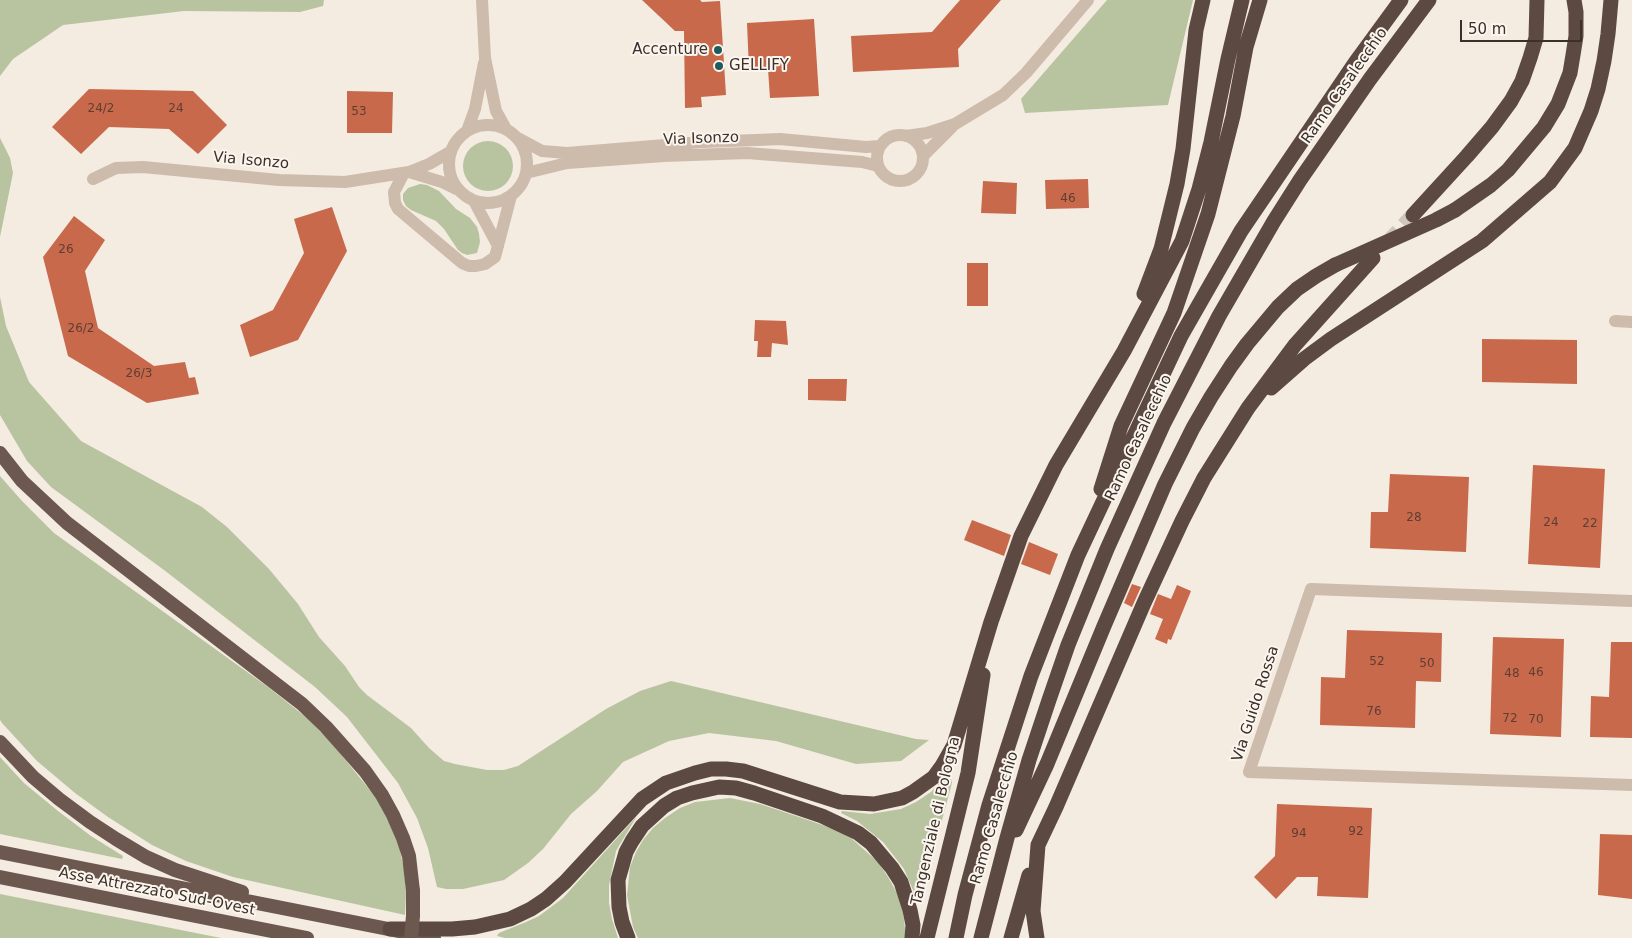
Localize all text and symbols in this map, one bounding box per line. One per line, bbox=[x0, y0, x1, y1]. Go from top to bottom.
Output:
scale bar bbox=[1462, 10, 1584, 42]
text: 50 m bbox=[1468, 20, 1506, 38]
street label: Ramo Casalecchio bbox=[1298, 25, 1392, 147]
place label: Accenture bbox=[632, 41, 708, 59]
marker: Accenture bbox=[712, 44, 724, 56]
place label: GELLIFY bbox=[729, 57, 789, 75]
marker: GELLIFY bbox=[713, 60, 725, 72]
house number: 24/2 bbox=[88, 102, 114, 116]
house number: 24 bbox=[168, 102, 184, 116]
house number: 53 bbox=[351, 105, 367, 119]
street label: Via Isonzo bbox=[663, 129, 739, 149]
street label: Via Isonzo bbox=[212, 149, 290, 173]
house number: 46 bbox=[1060, 192, 1076, 206]
house number: 26 bbox=[58, 243, 74, 257]
house number: 26/2 bbox=[68, 322, 94, 336]
house number: 26/3 bbox=[126, 367, 152, 381]
street label: Ramo Casalecchio bbox=[1102, 372, 1176, 504]
house number: 28 bbox=[1406, 511, 1422, 525]
house number: 24 bbox=[1543, 516, 1559, 530]
house number: 22 bbox=[1582, 517, 1598, 531]
street label: Via Guido Rossa bbox=[1229, 644, 1283, 764]
house number: 52 bbox=[1369, 655, 1385, 669]
house number: 50 bbox=[1419, 657, 1435, 671]
house number: 46 bbox=[1528, 666, 1544, 680]
house number: 48 bbox=[1504, 667, 1520, 681]
house number: 76 bbox=[1366, 705, 1382, 719]
house number: 72 bbox=[1502, 712, 1518, 726]
house number: 70 bbox=[1528, 713, 1544, 727]
street label: Tangenziale di Bologna bbox=[908, 735, 964, 907]
street label: Ramo Casalecchio bbox=[967, 750, 1023, 886]
house number: 92 bbox=[1348, 825, 1364, 839]
house number: 94 bbox=[1291, 827, 1307, 841]
street label: Asse Attrezzato Sud-Ovest bbox=[57, 864, 257, 920]

